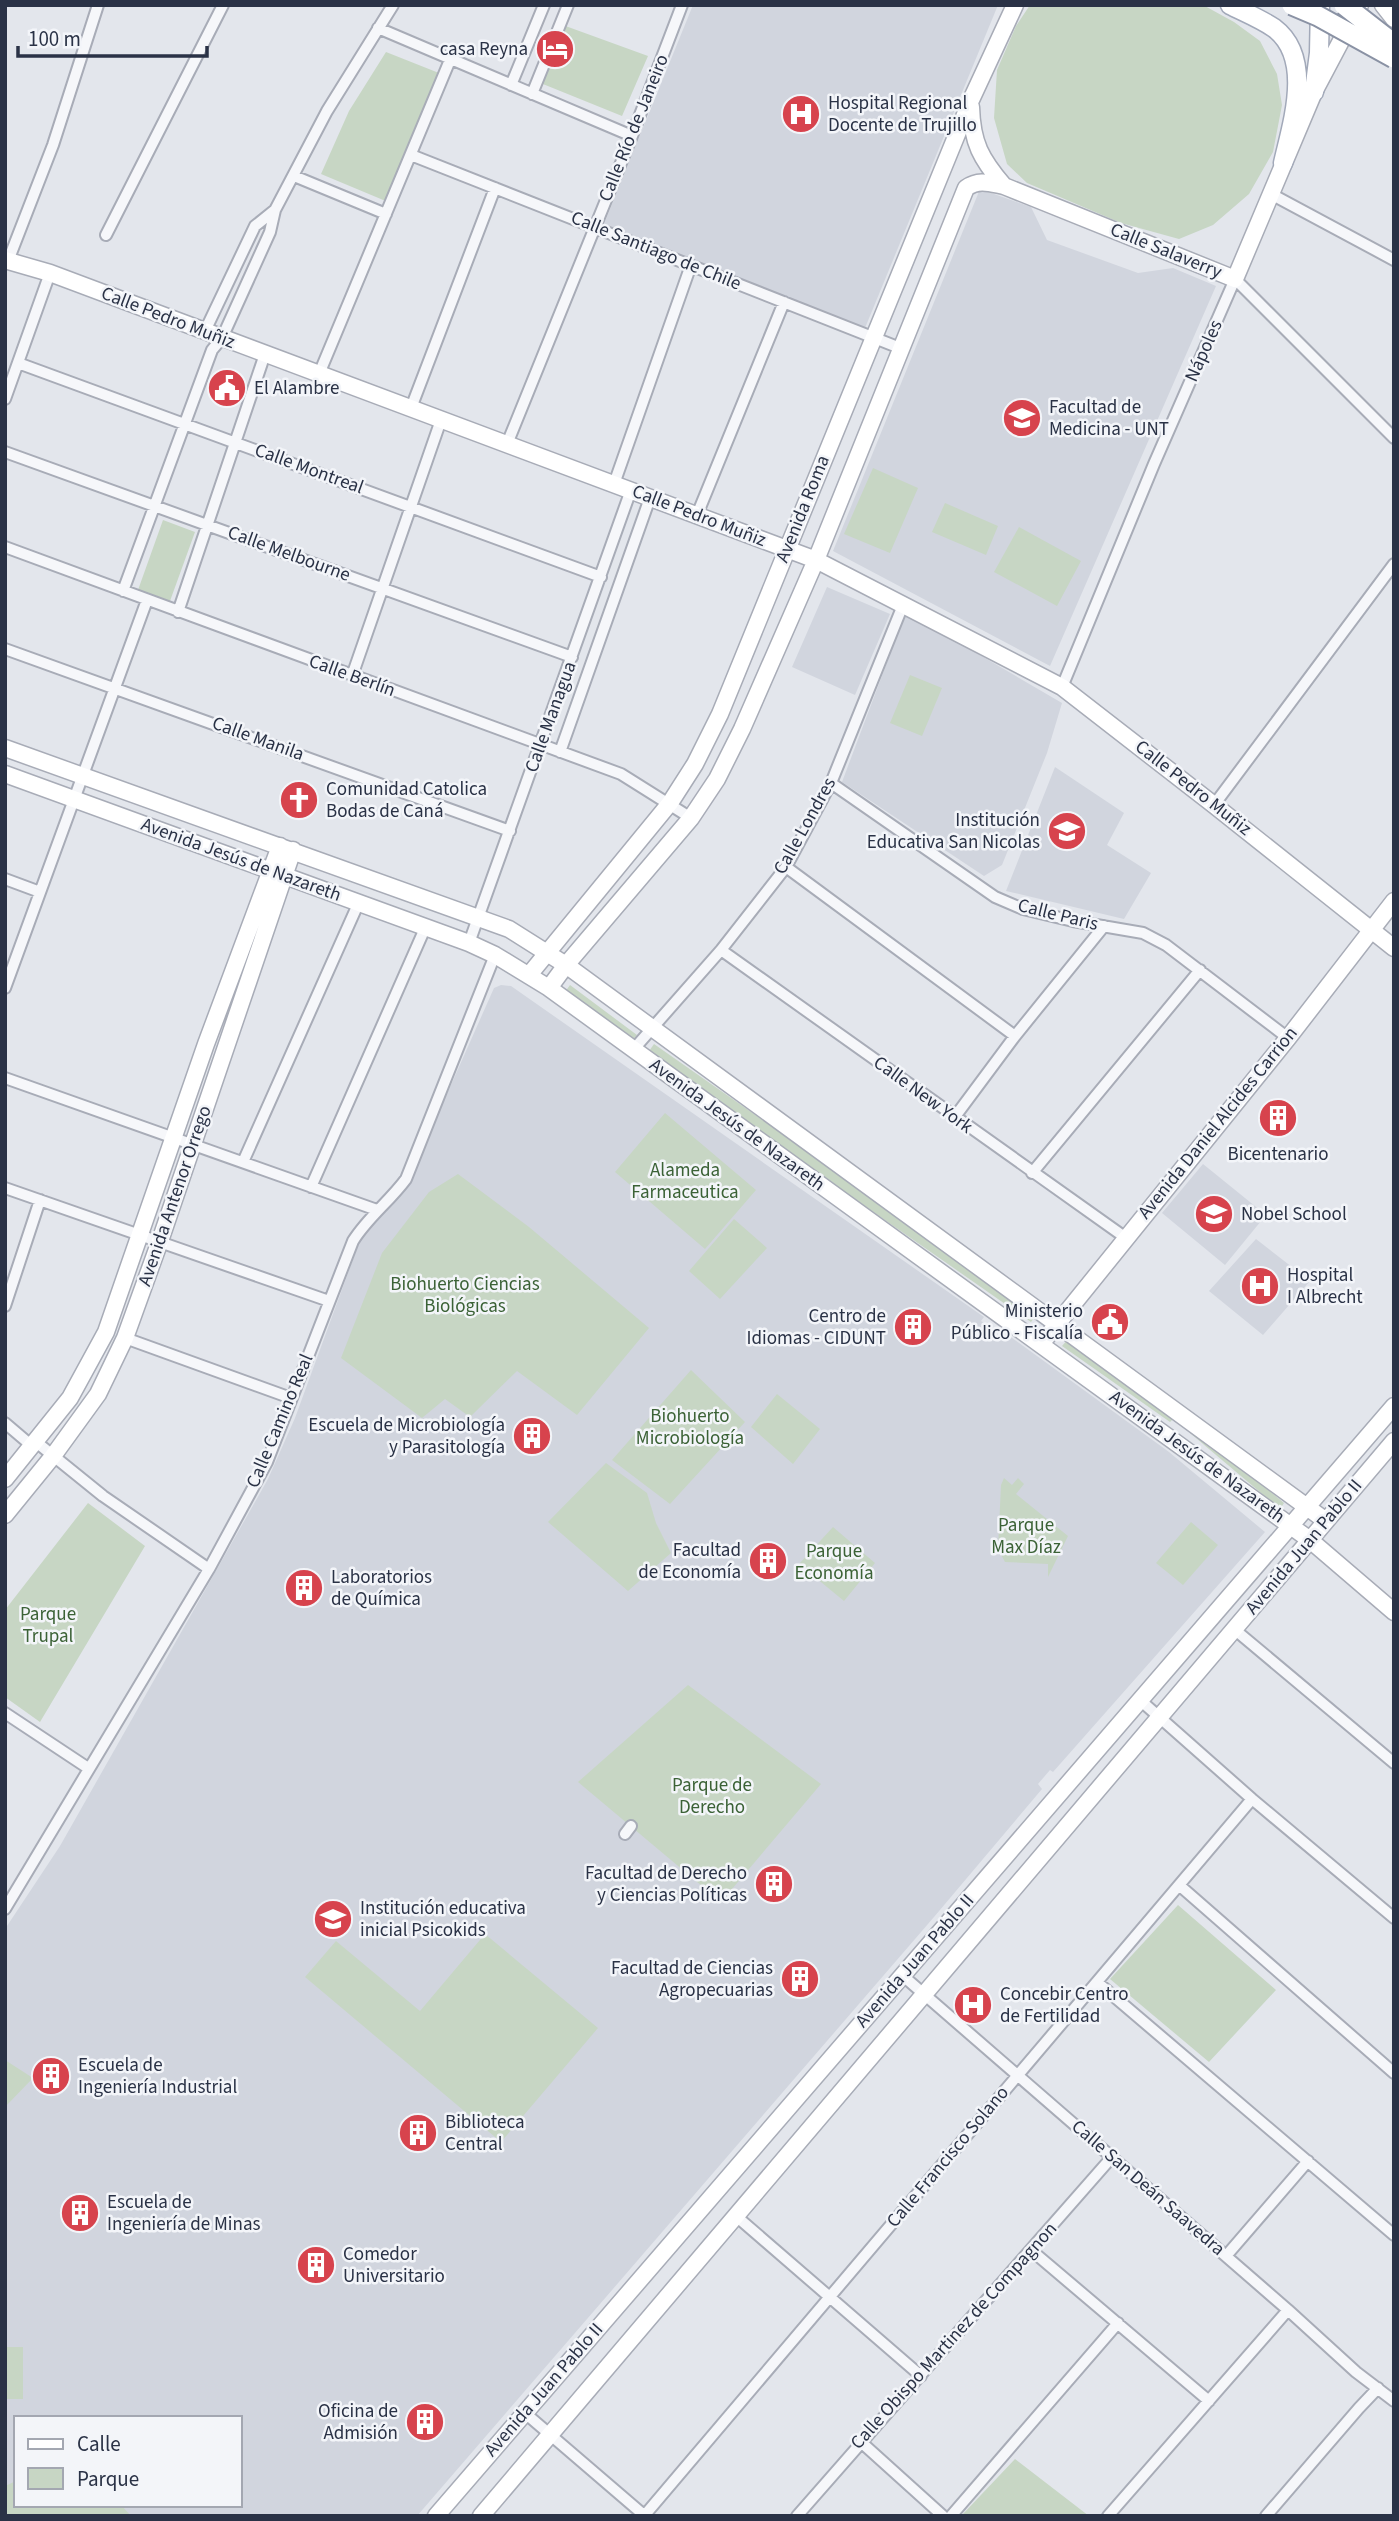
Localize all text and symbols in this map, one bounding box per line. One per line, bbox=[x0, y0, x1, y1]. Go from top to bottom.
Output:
scale bar bbox=[18, 14, 206, 58]
text: 100 m bbox=[28, 24, 81, 54]
hotel icon: casa Reyna bbox=[534, 28, 576, 70]
place label: casa Reyna bbox=[440, 36, 528, 63]
street label: Calle Río de Janeiro bbox=[592, 50, 676, 206]
place label: Hospital Regional Docente de Trujillo bbox=[828, 90, 977, 139]
hospital icon: Hospital Regional Docente de Trujillo bbox=[780, 93, 822, 135]
street label: Calle Santiago de Chile bbox=[567, 204, 745, 298]
street label: Calle Salaverry bbox=[1106, 216, 1226, 286]
street label: Calle Pedro Muñiz bbox=[97, 280, 239, 356]
street label: Nápoles bbox=[1178, 316, 1230, 386]
public building icon: El Alambre bbox=[206, 367, 248, 409]
place label: El Alambre bbox=[254, 375, 339, 402]
place label: Facultad de Medicina - UNT bbox=[1049, 394, 1169, 443]
school or university icon: Facultad de Medicina - UNT bbox=[1001, 397, 1043, 439]
street label: Calle Montreal bbox=[251, 437, 367, 501]
street label: Avenida Roma bbox=[769, 451, 837, 567]
street label: Calle Pedro Muñiz bbox=[628, 478, 770, 554]
street label: Calle Melbourne bbox=[224, 519, 354, 589]
street label: Calle Berlín bbox=[305, 648, 399, 704]
street label: Calle Managua bbox=[518, 658, 584, 776]
street label: Calle Manila bbox=[208, 710, 308, 768]
street label: Calle Pedro Muñiz bbox=[1129, 734, 1257, 842]
street label: Calle Londres bbox=[767, 772, 843, 880]
place label: Comunidad Catolica Bodas de Caná bbox=[326, 776, 487, 825]
church icon: Comunidad Catolica Bodas de Caná bbox=[278, 779, 320, 821]
place label: Institución Educativa San Nicolas bbox=[867, 807, 1040, 856]
school or university icon: Institución Educativa San Nicolas bbox=[1046, 810, 1088, 852]
street label: Avenida Jesús de Nazareth bbox=[137, 811, 345, 909]
street label: Calle Paris bbox=[1015, 892, 1101, 938]
street label: Avenida Daniel Alcides Carrion bbox=[1132, 1021, 1304, 1225]
street label: Calle New York bbox=[868, 1050, 979, 1141]
street label: Avenida Jesús de Nazareth bbox=[644, 1052, 830, 1198]
building icon: Bicentenario bbox=[1257, 1097, 1299, 1139]
street label: Avenida Antenor Orrego bbox=[131, 1102, 219, 1290]
place label: Bicentenario bbox=[1227, 1141, 1329, 1168]
park label: Alameda Farmaceutica bbox=[631, 1157, 739, 1206]
school or university icon: Nobel School bbox=[1193, 1193, 1235, 1235]
place label: Nobel School bbox=[1241, 1201, 1347, 1228]
place label: Hospital I Albrecht bbox=[1287, 1262, 1363, 1311]
hospital icon: Hospital I Albrecht bbox=[1239, 1265, 1281, 1307]
park label: Biohuerto Ciencias Biológicas bbox=[390, 1271, 540, 1320]
place label: Ministerio Público - Fiscalía bbox=[951, 1298, 1083, 1347]
public building icon: Ministerio Público - Fiscalía bbox=[1089, 1301, 1131, 1343]
place label: Centro de Idiomas - CIDUNT bbox=[746, 1303, 886, 1352]
building icon: Centro de Idiomas - CIDUNT bbox=[892, 1306, 934, 1348]
street label: Calle Camino Real bbox=[240, 1350, 320, 1492]
street label: Avenida Jesús de Nazareth bbox=[1104, 1384, 1290, 1530]
park label: Biohuerto Microbiología bbox=[636, 1403, 744, 1452]
place label: Escuela de Microbiología y Parasitología bbox=[308, 1412, 505, 1461]
building icon: Escuela de Microbiología y Parasitología bbox=[511, 1415, 553, 1457]
street label: Avenida Juan Pablo II bbox=[1239, 1473, 1369, 1621]
park label: Parque Max Díaz bbox=[991, 1512, 1061, 1561]
place label: Facultad de Economía bbox=[638, 1537, 741, 1586]
park label: Parque Economía bbox=[794, 1538, 874, 1587]
building icon: Facultad de Economía bbox=[747, 1540, 789, 1582]
place label: Laboratorios de Química bbox=[331, 1564, 432, 1613]
building icon: Laboratorios de Química bbox=[283, 1567, 325, 1609]
park label: Parque Trupal bbox=[20, 1601, 76, 1650]
park label: Parque de Derecho bbox=[672, 1772, 752, 1821]
place label: Facultad de Derecho y Ciencias Políticas bbox=[585, 1860, 747, 1909]
building icon: Facultad de Derecho y Ciencias Políticas bbox=[753, 1863, 795, 1905]
street label: Avenida Juan Pablo II bbox=[849, 1888, 981, 2034]
place label: Institución educativa inicial Psicokids bbox=[360, 1895, 526, 1944]
school or university icon: Institución educativa inicial Psicokids bbox=[312, 1898, 354, 1940]
place label: Facultad de Ciencias Agropecuarias bbox=[611, 1955, 773, 2004]
building icon: Facultad de Ciencias Agropecuarias bbox=[779, 1958, 821, 2000]
place label: Concebir Centro de Fertilidad bbox=[1000, 1981, 1129, 2030]
hospital icon: Concebir Centro de Fertilidad bbox=[952, 1984, 994, 2026]
place label: Escuela de Ingeniería Industrial bbox=[78, 2052, 237, 2101]
building icon: Escuela de Ingeniería Industrial bbox=[30, 2055, 72, 2097]
street label: Calle Francisco Solano bbox=[881, 2080, 1015, 2234]
place label: Biblioteca Central bbox=[445, 2109, 524, 2158]
building icon: Biblioteca Central bbox=[397, 2112, 439, 2154]
street label: Calle San Deán Saavedra bbox=[1065, 2114, 1231, 2262]
place label: Escuela de Ingeniería de Minas bbox=[107, 2189, 260, 2238]
building icon: Escuela de Ingeniería de Minas bbox=[59, 2192, 101, 2234]
street label: Calle Obispo Martinez de Compagnon bbox=[844, 2216, 1064, 2456]
place label: Comedor Universitario bbox=[343, 2241, 445, 2290]
building icon: Comedor Universitario bbox=[295, 2244, 337, 2286]
street label: Avenida Juan Pablo II bbox=[478, 2317, 610, 2463]
place label: Oficina de Admisión bbox=[318, 2398, 398, 2447]
building icon: Oficina de Admisión bbox=[404, 2401, 446, 2443]
legend bbox=[14, 2416, 242, 2507]
text: Calle bbox=[77, 2429, 121, 2459]
text: Parque bbox=[77, 2464, 139, 2494]

